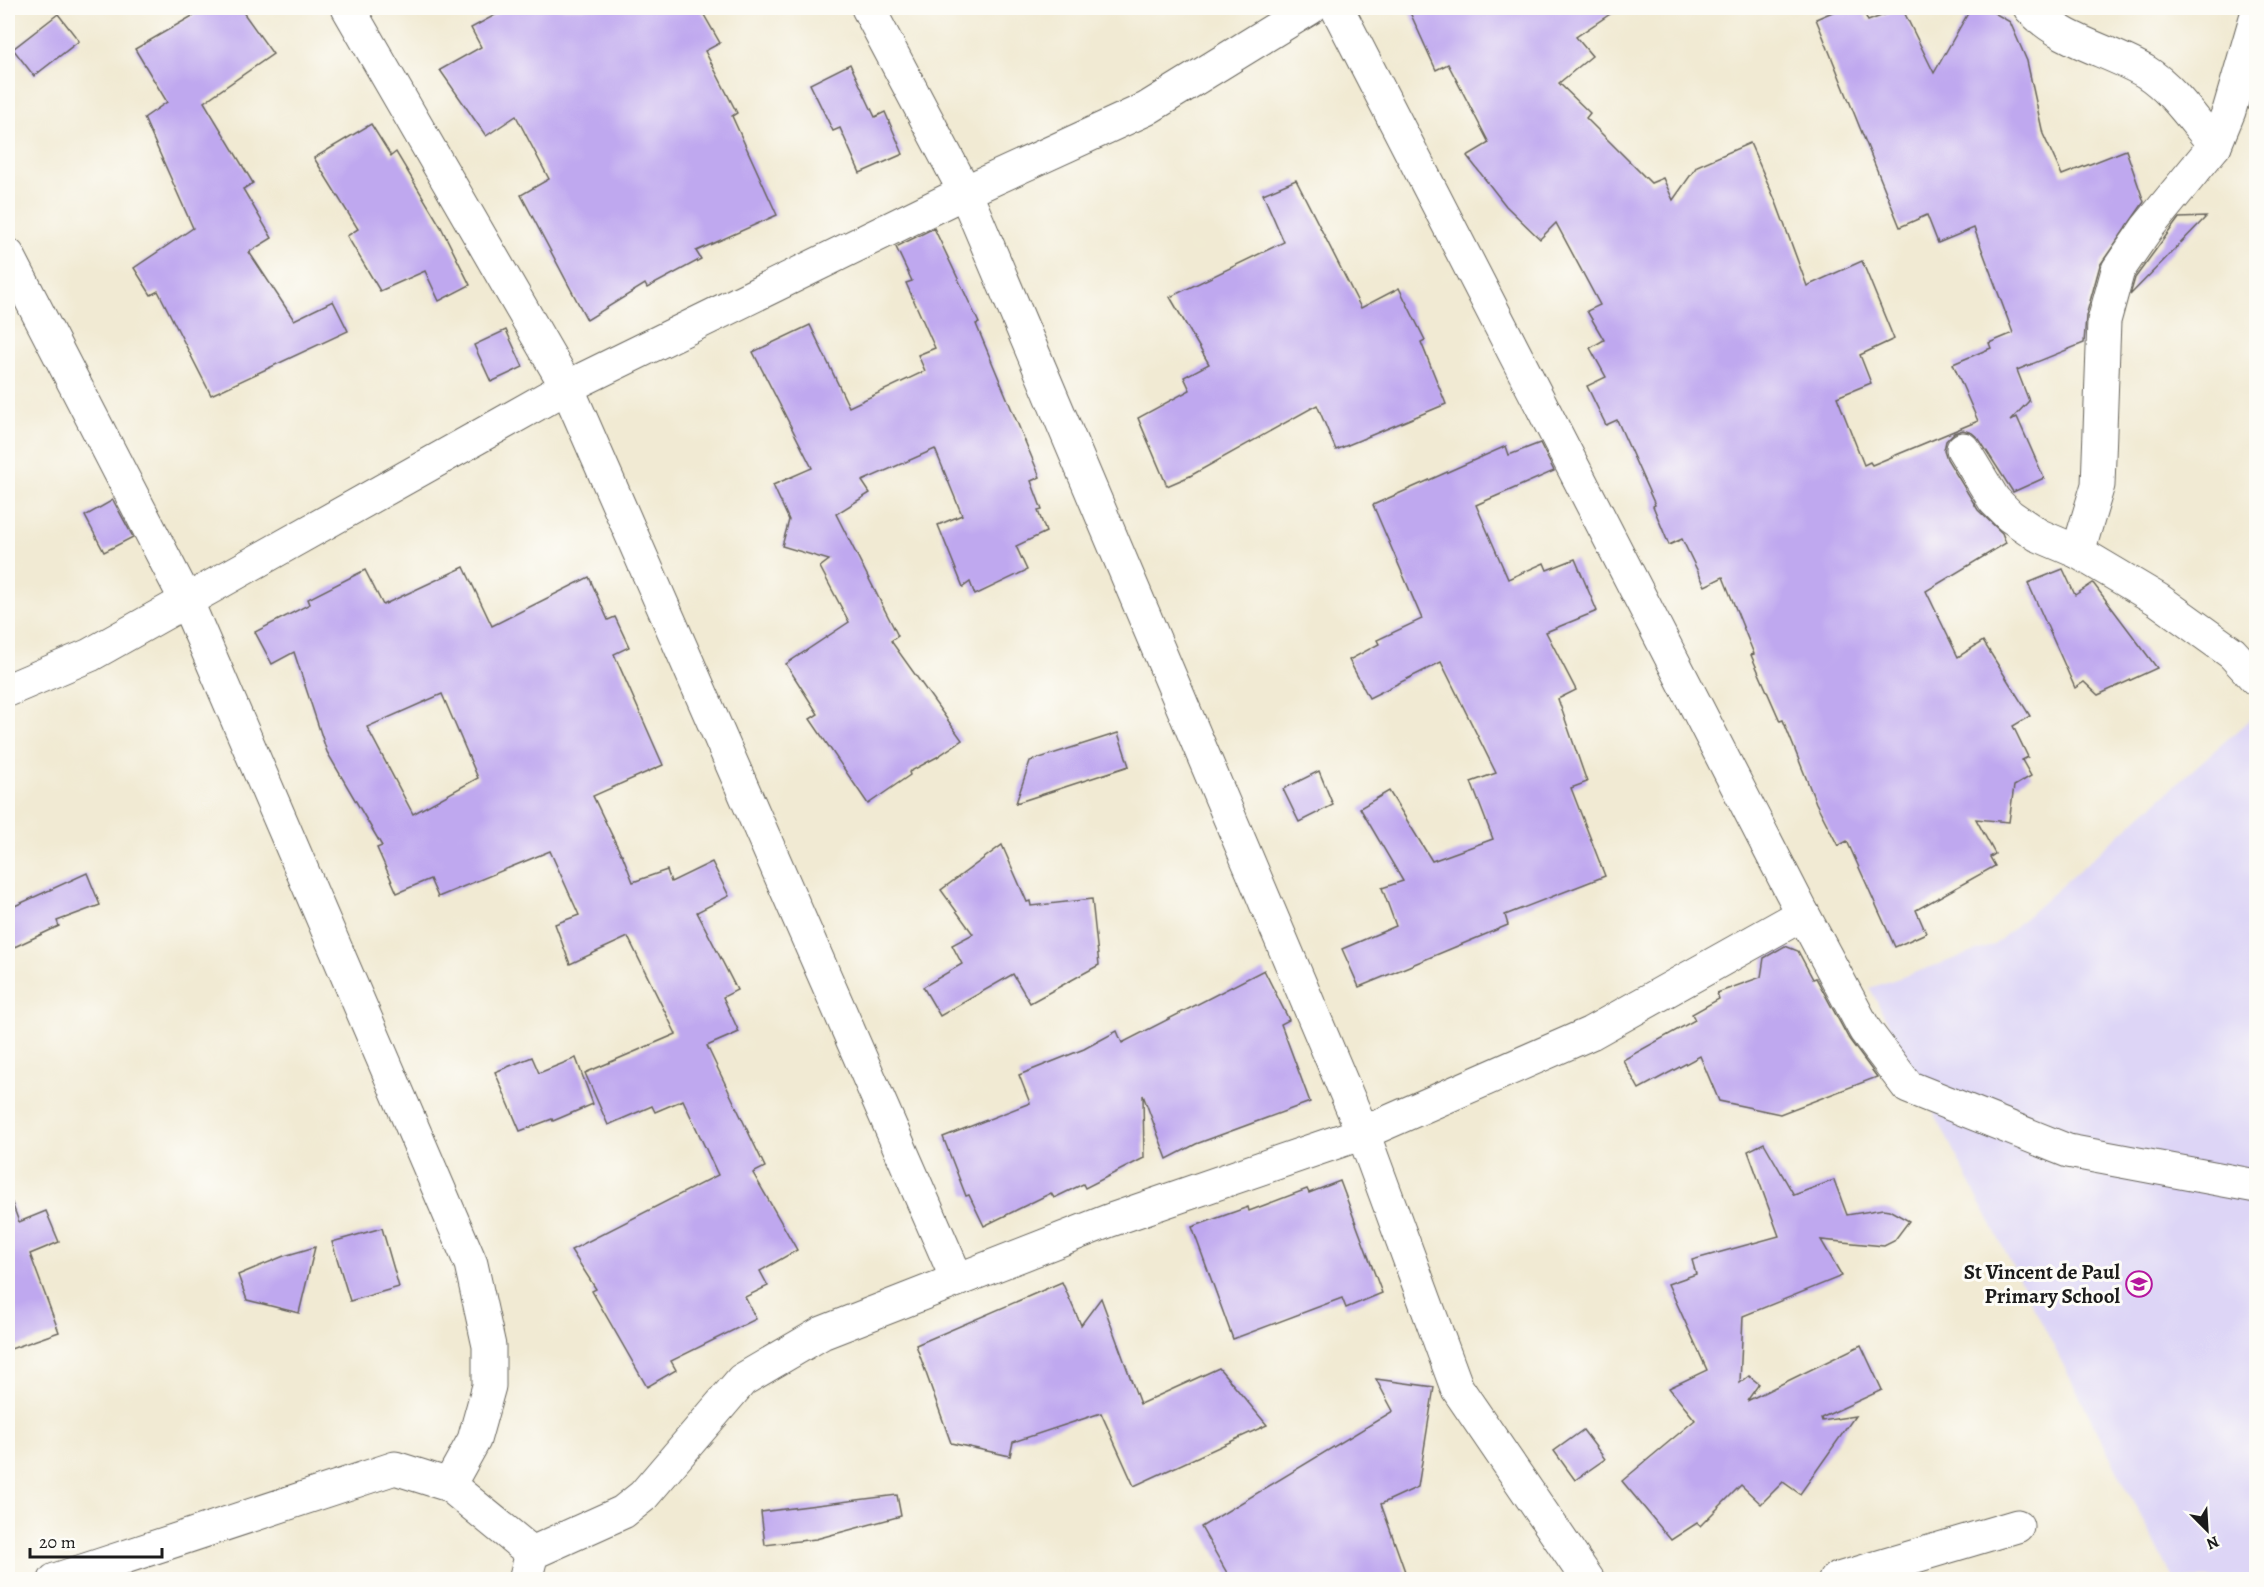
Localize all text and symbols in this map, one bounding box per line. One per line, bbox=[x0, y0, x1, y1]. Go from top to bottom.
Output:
place label: St Vincent de Paul Primary School bbox=[1964, 1258, 2120, 1310]
school or university icon: St Vincent de Paul Primary School bbox=[2124, 1269, 2154, 1299]
north arrow bbox=[2177, 1500, 2237, 1560]
scale bar bbox=[30, 1521, 162, 1559]
text: 20 m bbox=[39, 1530, 76, 1554]
text: N bbox=[2203, 1530, 2222, 1555]

